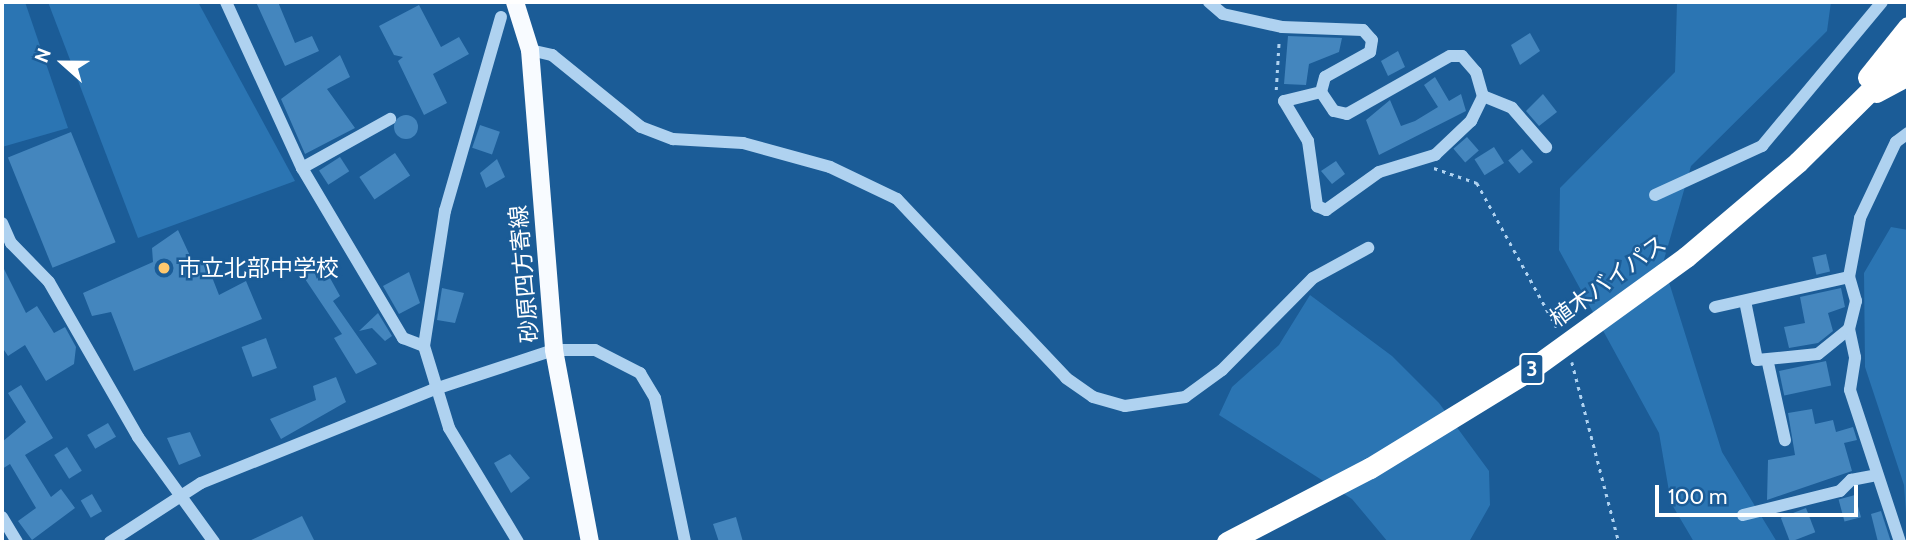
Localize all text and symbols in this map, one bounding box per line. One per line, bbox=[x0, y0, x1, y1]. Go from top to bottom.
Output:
north arrow bbox=[28, 28, 98, 98]
text: N bbox=[30, 45, 56, 66]
street label: 砂原四方寄線 bbox=[504, 204, 544, 344]
street label: 植木バイパス bbox=[1544, 229, 1672, 333]
place label: 市立北部中学校 bbox=[178, 254, 339, 282]
marker: 市立北部中学校 bbox=[156, 260, 172, 276]
road number: 3 bbox=[1518, 352, 1546, 386]
scale bar bbox=[1658, 470, 1861, 514]
text: 100 m bbox=[1668, 484, 1727, 509]

